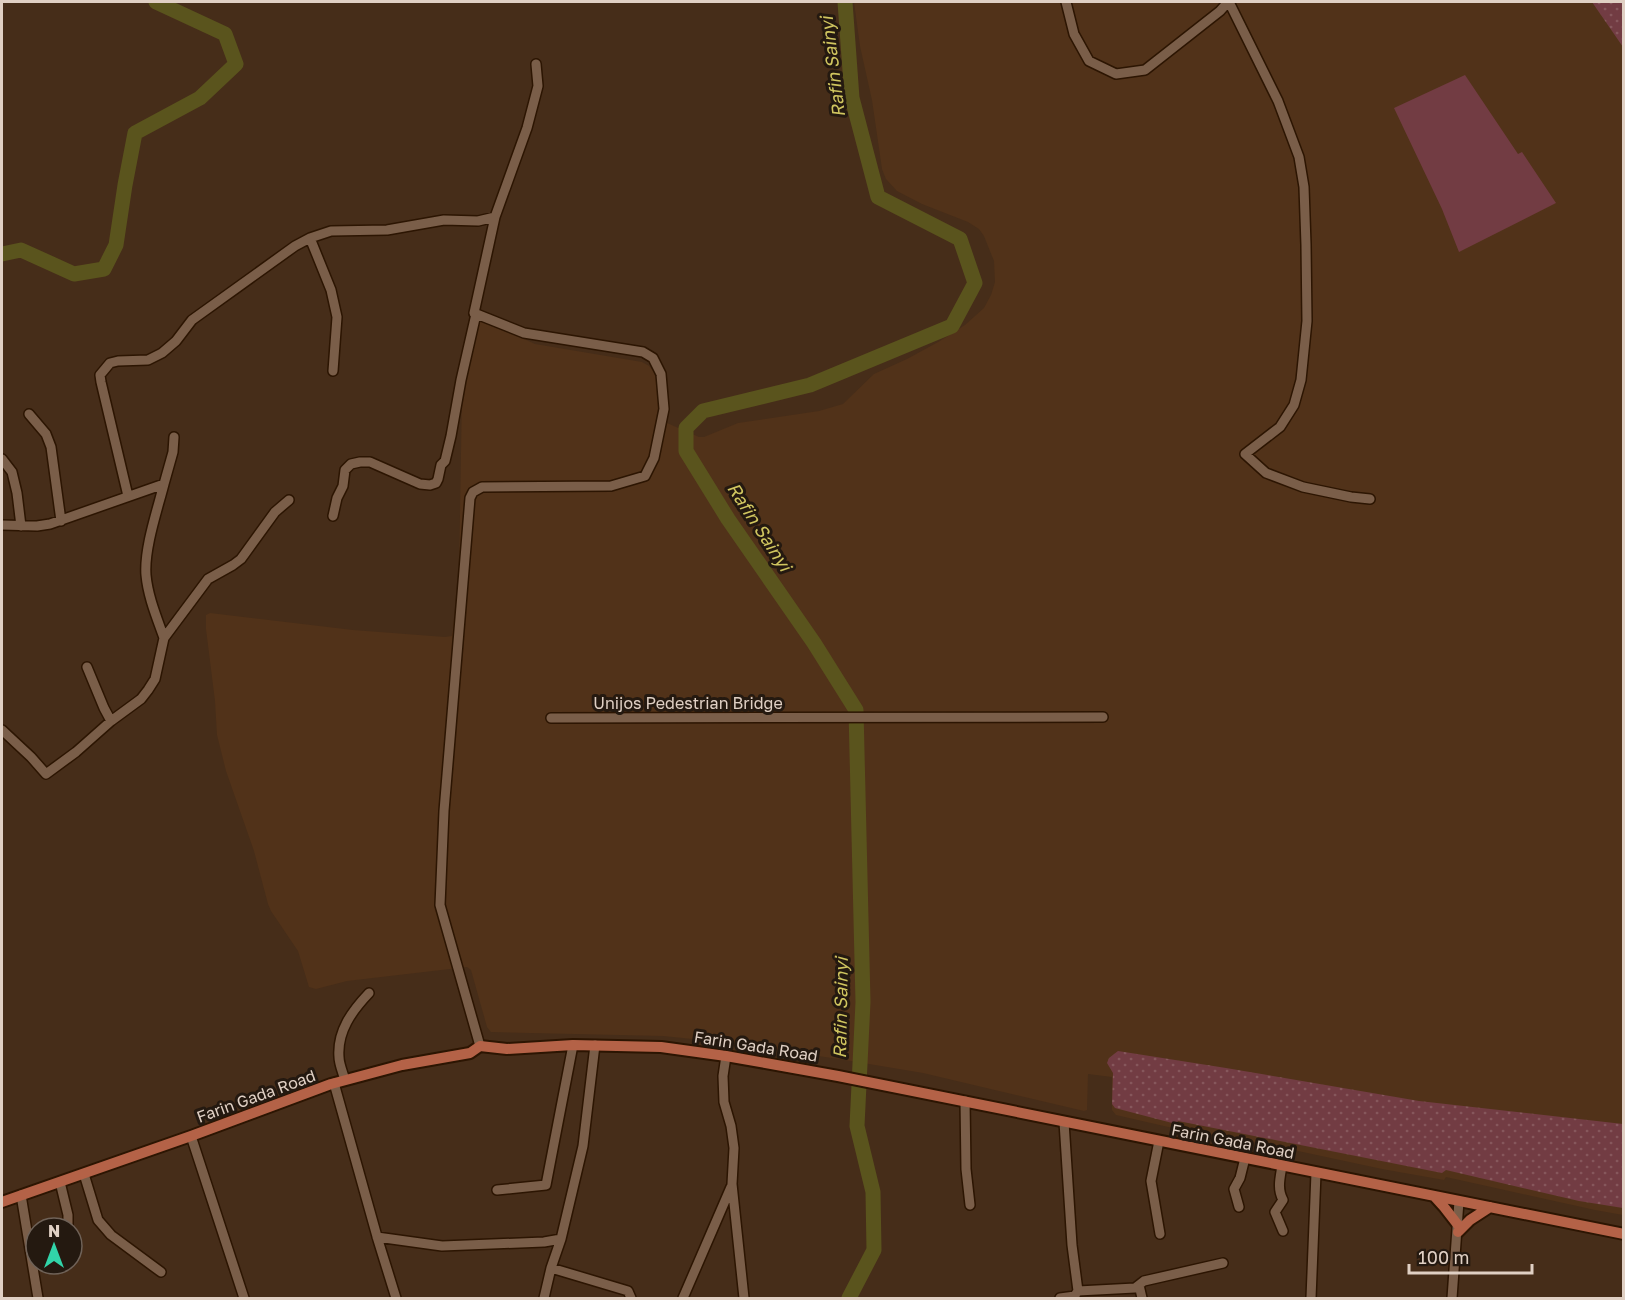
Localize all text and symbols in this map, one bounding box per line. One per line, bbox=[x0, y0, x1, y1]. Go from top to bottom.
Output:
water label: Rafin Sainyi bbox=[815, 13, 849, 119]
water label: Rafin Sainyi bbox=[723, 478, 798, 577]
street label: Unijos Pedestrian Bridge bbox=[593, 693, 783, 713]
water label: Rafin Sainyi bbox=[828, 955, 852, 1059]
street label: Farin Gada Road bbox=[693, 1026, 819, 1066]
street label: Farin Gada Road bbox=[194, 1065, 318, 1127]
street label: Farin Gada Road bbox=[1170, 1119, 1296, 1163]
north arrow bbox=[24, 1216, 84, 1276]
text: N bbox=[48, 1221, 60, 1241]
scale bar bbox=[1409, 1237, 1532, 1275]
text: 100 m bbox=[1418, 1246, 1469, 1268]

